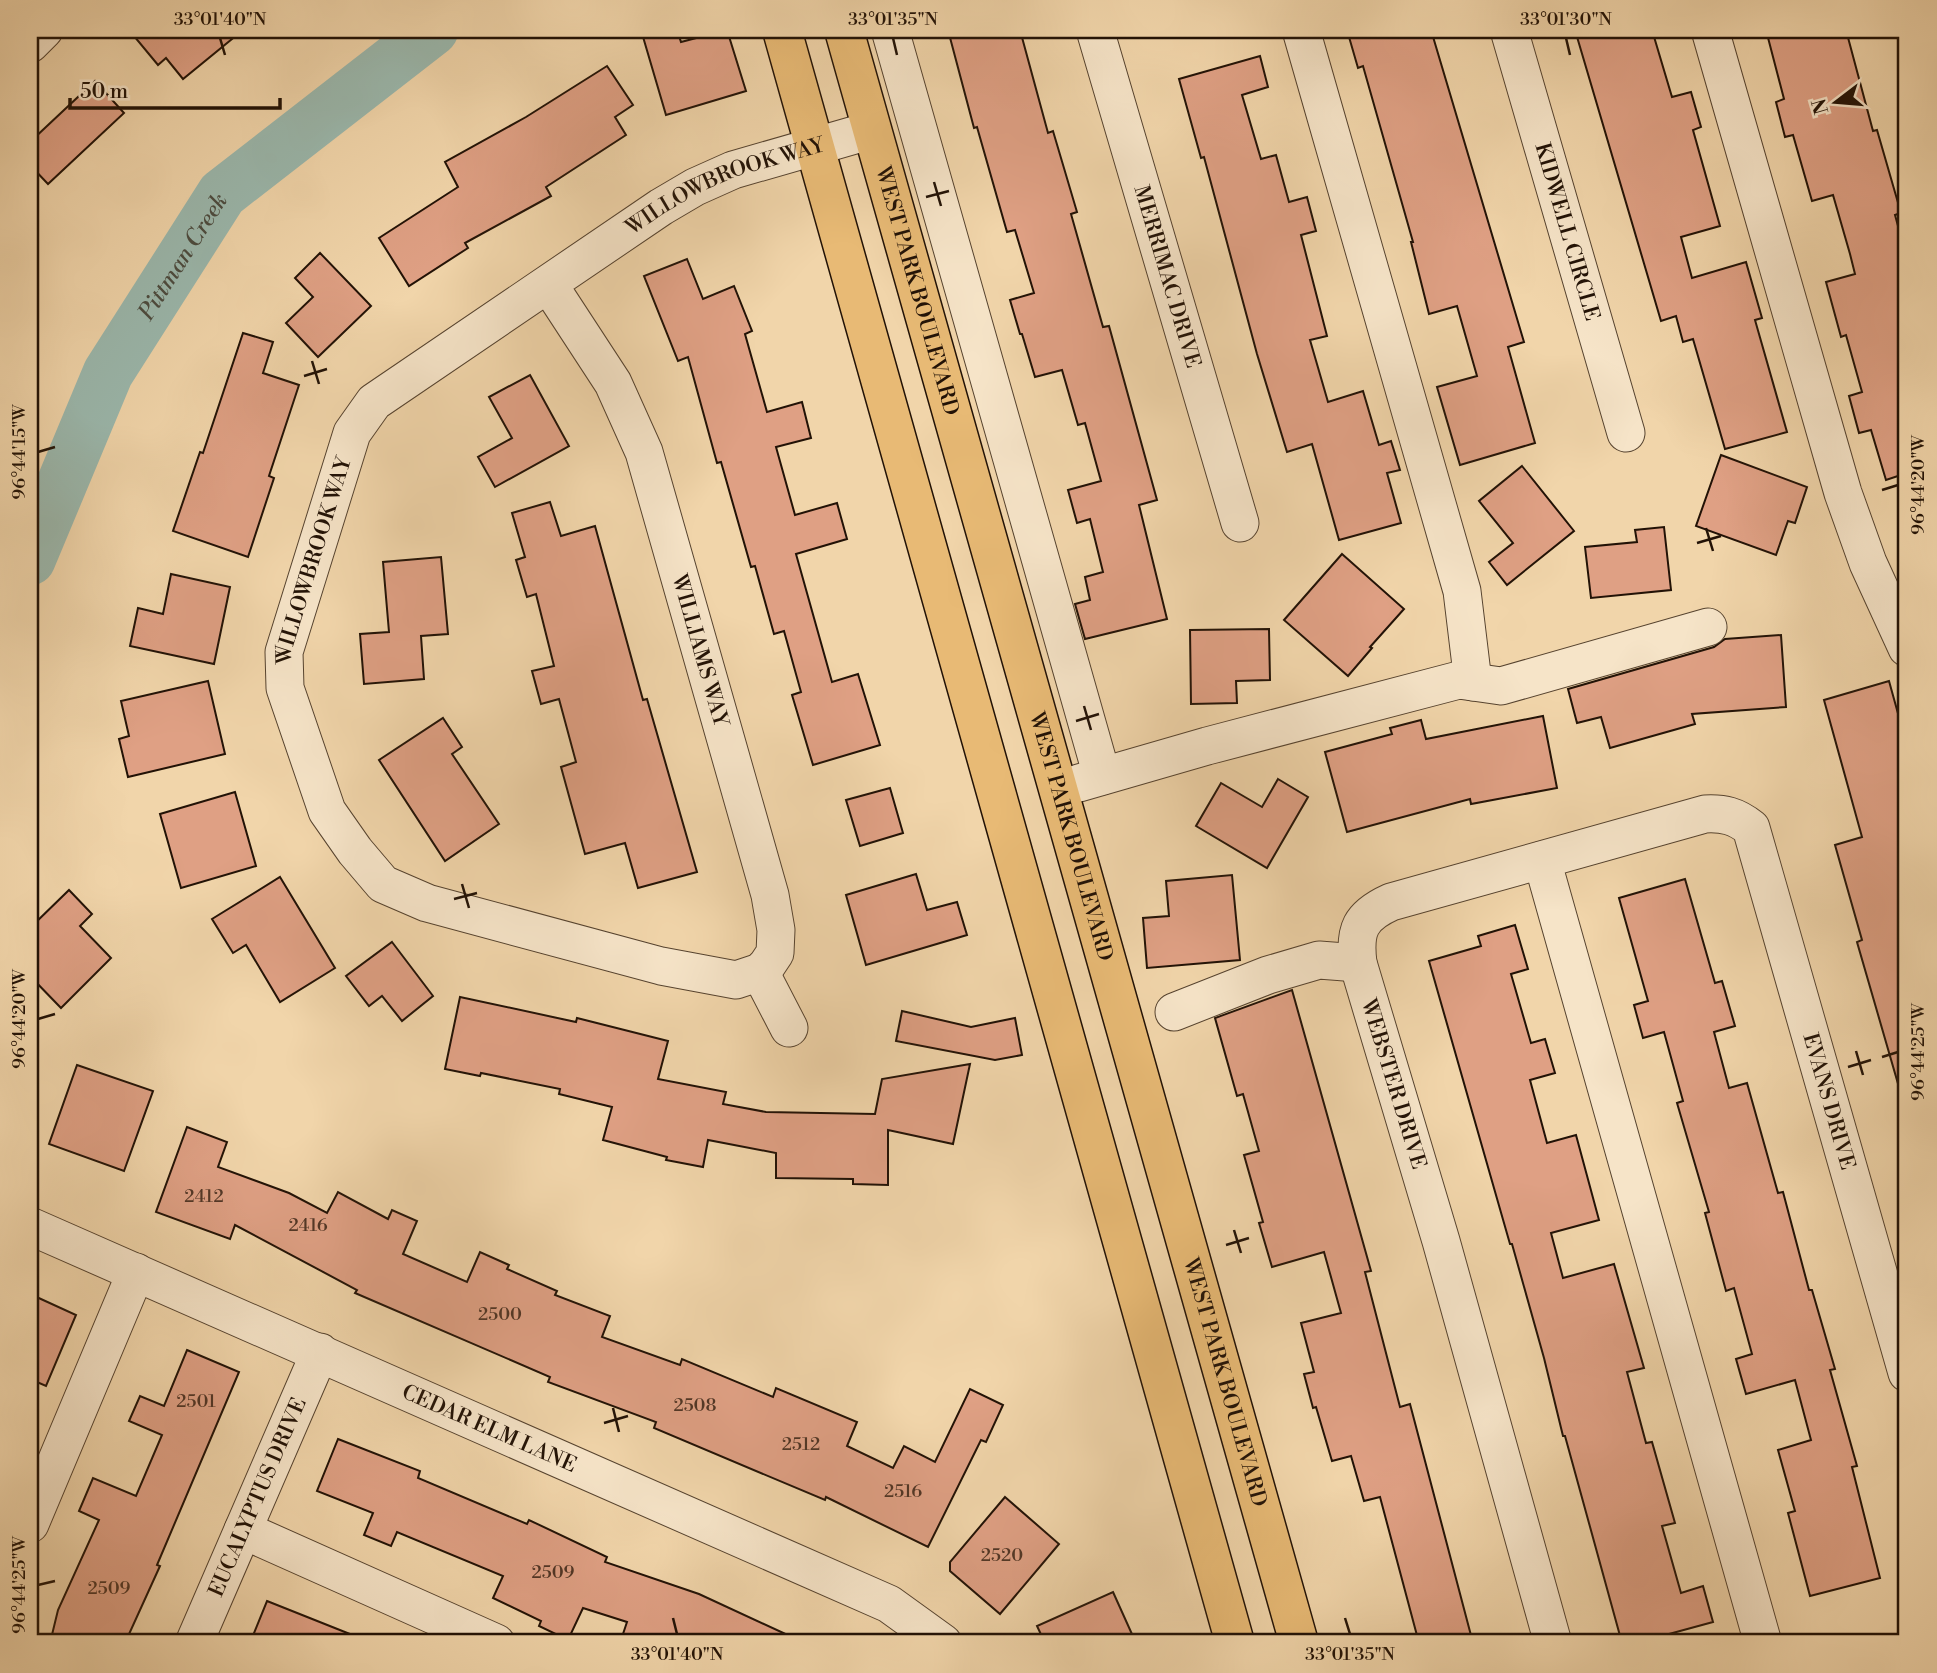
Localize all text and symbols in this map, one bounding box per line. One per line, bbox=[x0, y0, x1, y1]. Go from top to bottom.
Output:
text: 33°01'40"N bbox=[174, 8, 267, 31]
text: 33°01'35"N bbox=[848, 8, 939, 31]
text: 33°01'30"N bbox=[1520, 8, 1613, 31]
scale bar bbox=[70, 66, 280, 110]
north arrow bbox=[1800, 66, 1870, 136]
text: 50 m bbox=[80, 79, 128, 105]
text: N bbox=[1807, 96, 1834, 117]
street label: WILLOWBROOK WAY bbox=[620, 132, 829, 242]
street label: KIDWELL CIRCLE bbox=[1528, 140, 1605, 324]
street label: WEST PARK BOULEVARD bbox=[869, 163, 964, 419]
street label: MERRIMAC DRIVE bbox=[1127, 182, 1206, 371]
water label: Pittman Creek bbox=[132, 188, 234, 326]
text: 96°44'15"W bbox=[8, 404, 31, 500]
text: 96°44'20"W bbox=[1907, 434, 1930, 535]
street label: WILLOWBROOK WAY bbox=[272, 453, 358, 665]
street label: WILLIAMS WAY bbox=[665, 571, 734, 731]
street label: WEST PARK BOULEVARD bbox=[1023, 708, 1118, 964]
text: 96°44'20"W bbox=[8, 968, 31, 1069]
street label: WEBSTER DRIVE bbox=[1355, 995, 1431, 1173]
text: 96°44'25"W bbox=[1907, 1002, 1930, 1101]
street label: EVANS DRIVE bbox=[1796, 1030, 1860, 1173]
house number: 2412 bbox=[184, 1185, 224, 1208]
house number: 2416 bbox=[288, 1214, 328, 1237]
street label: WEST PARK BOULEVARD bbox=[1177, 1254, 1272, 1510]
house number: 2500 bbox=[478, 1303, 522, 1326]
street label: CEDAR ELM LANE bbox=[398, 1379, 580, 1479]
house number: 2501 bbox=[176, 1390, 216, 1413]
street label: EUCALYPTUS DRIVE bbox=[204, 1394, 313, 1601]
house number: 2508 bbox=[673, 1394, 717, 1417]
house number: 2512 bbox=[782, 1433, 820, 1456]
house number: 2516 bbox=[884, 1480, 922, 1503]
text: 96°44'25"W bbox=[8, 1535, 31, 1634]
house number: 2520 bbox=[981, 1544, 1023, 1567]
house number: 2509 bbox=[531, 1561, 575, 1584]
house number: 2509 bbox=[87, 1577, 131, 1600]
text: 33°01'40"N bbox=[631, 1643, 724, 1666]
text: 33°01'35"N bbox=[1305, 1643, 1396, 1666]

